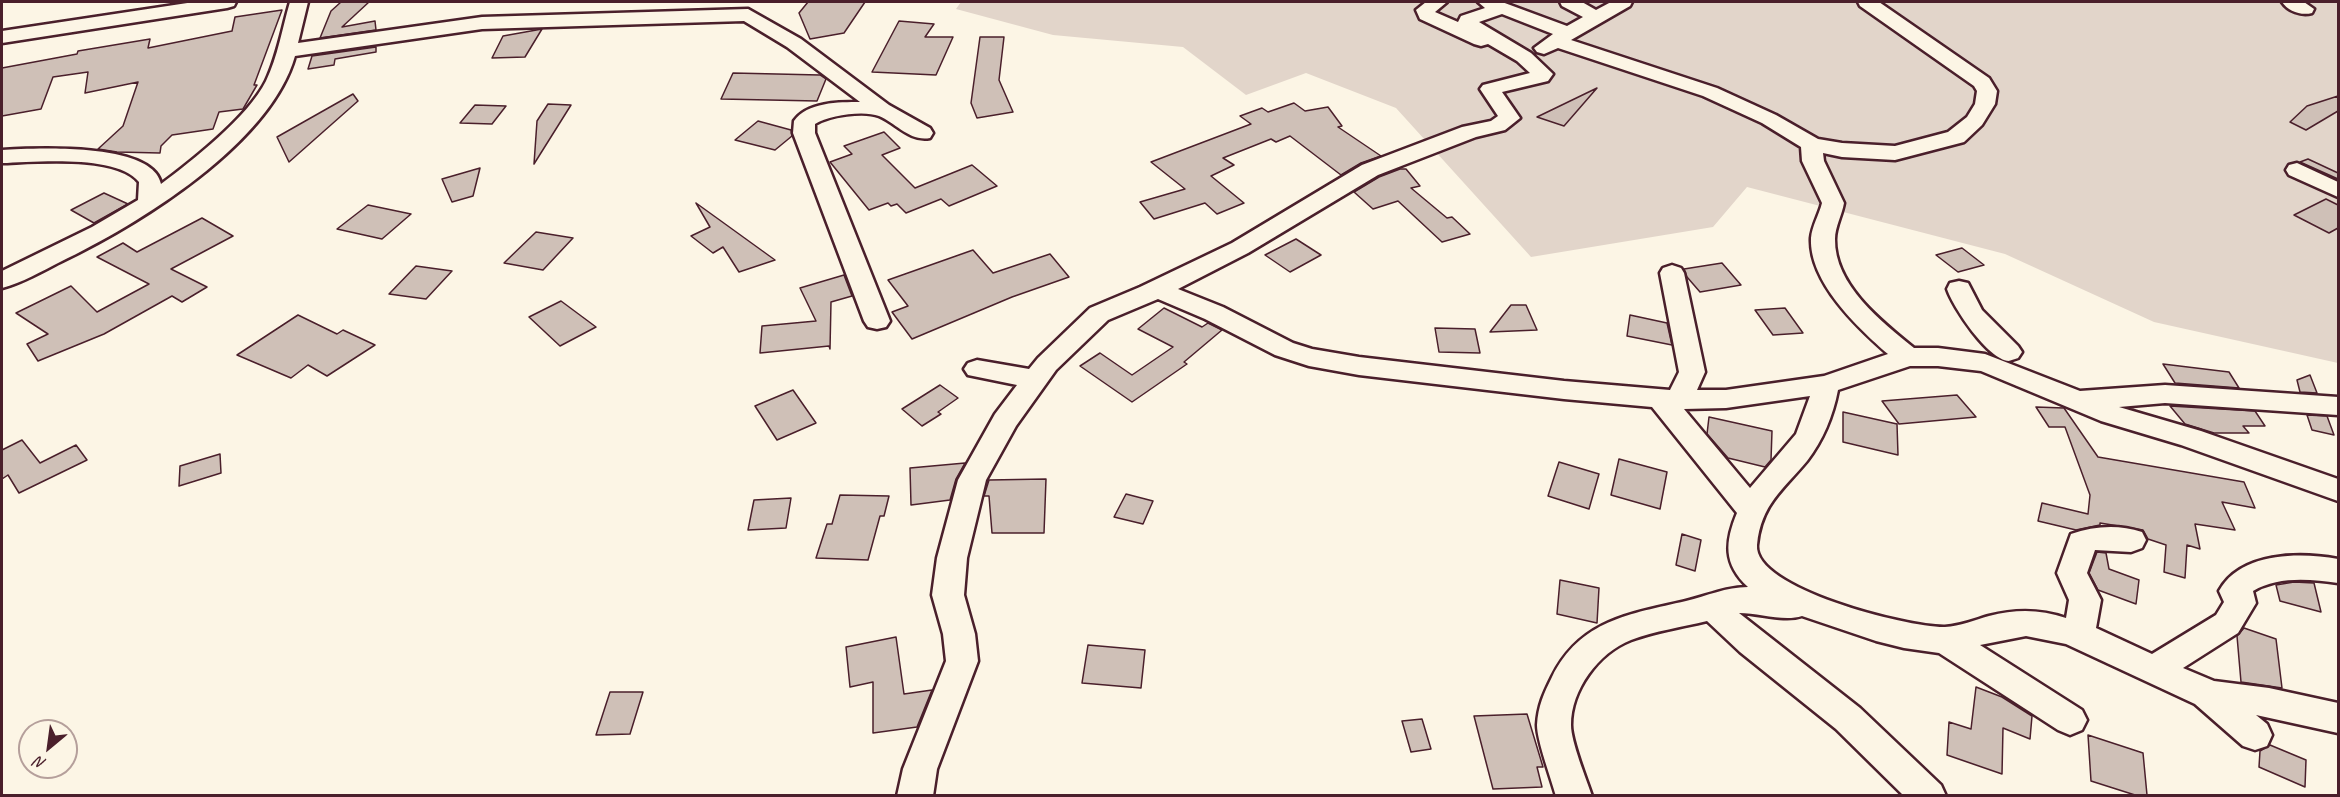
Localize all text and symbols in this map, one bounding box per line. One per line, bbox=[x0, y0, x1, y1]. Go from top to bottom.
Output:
north arrow bbox=[18, 719, 78, 779]
text: N bbox=[31, 752, 49, 774]

